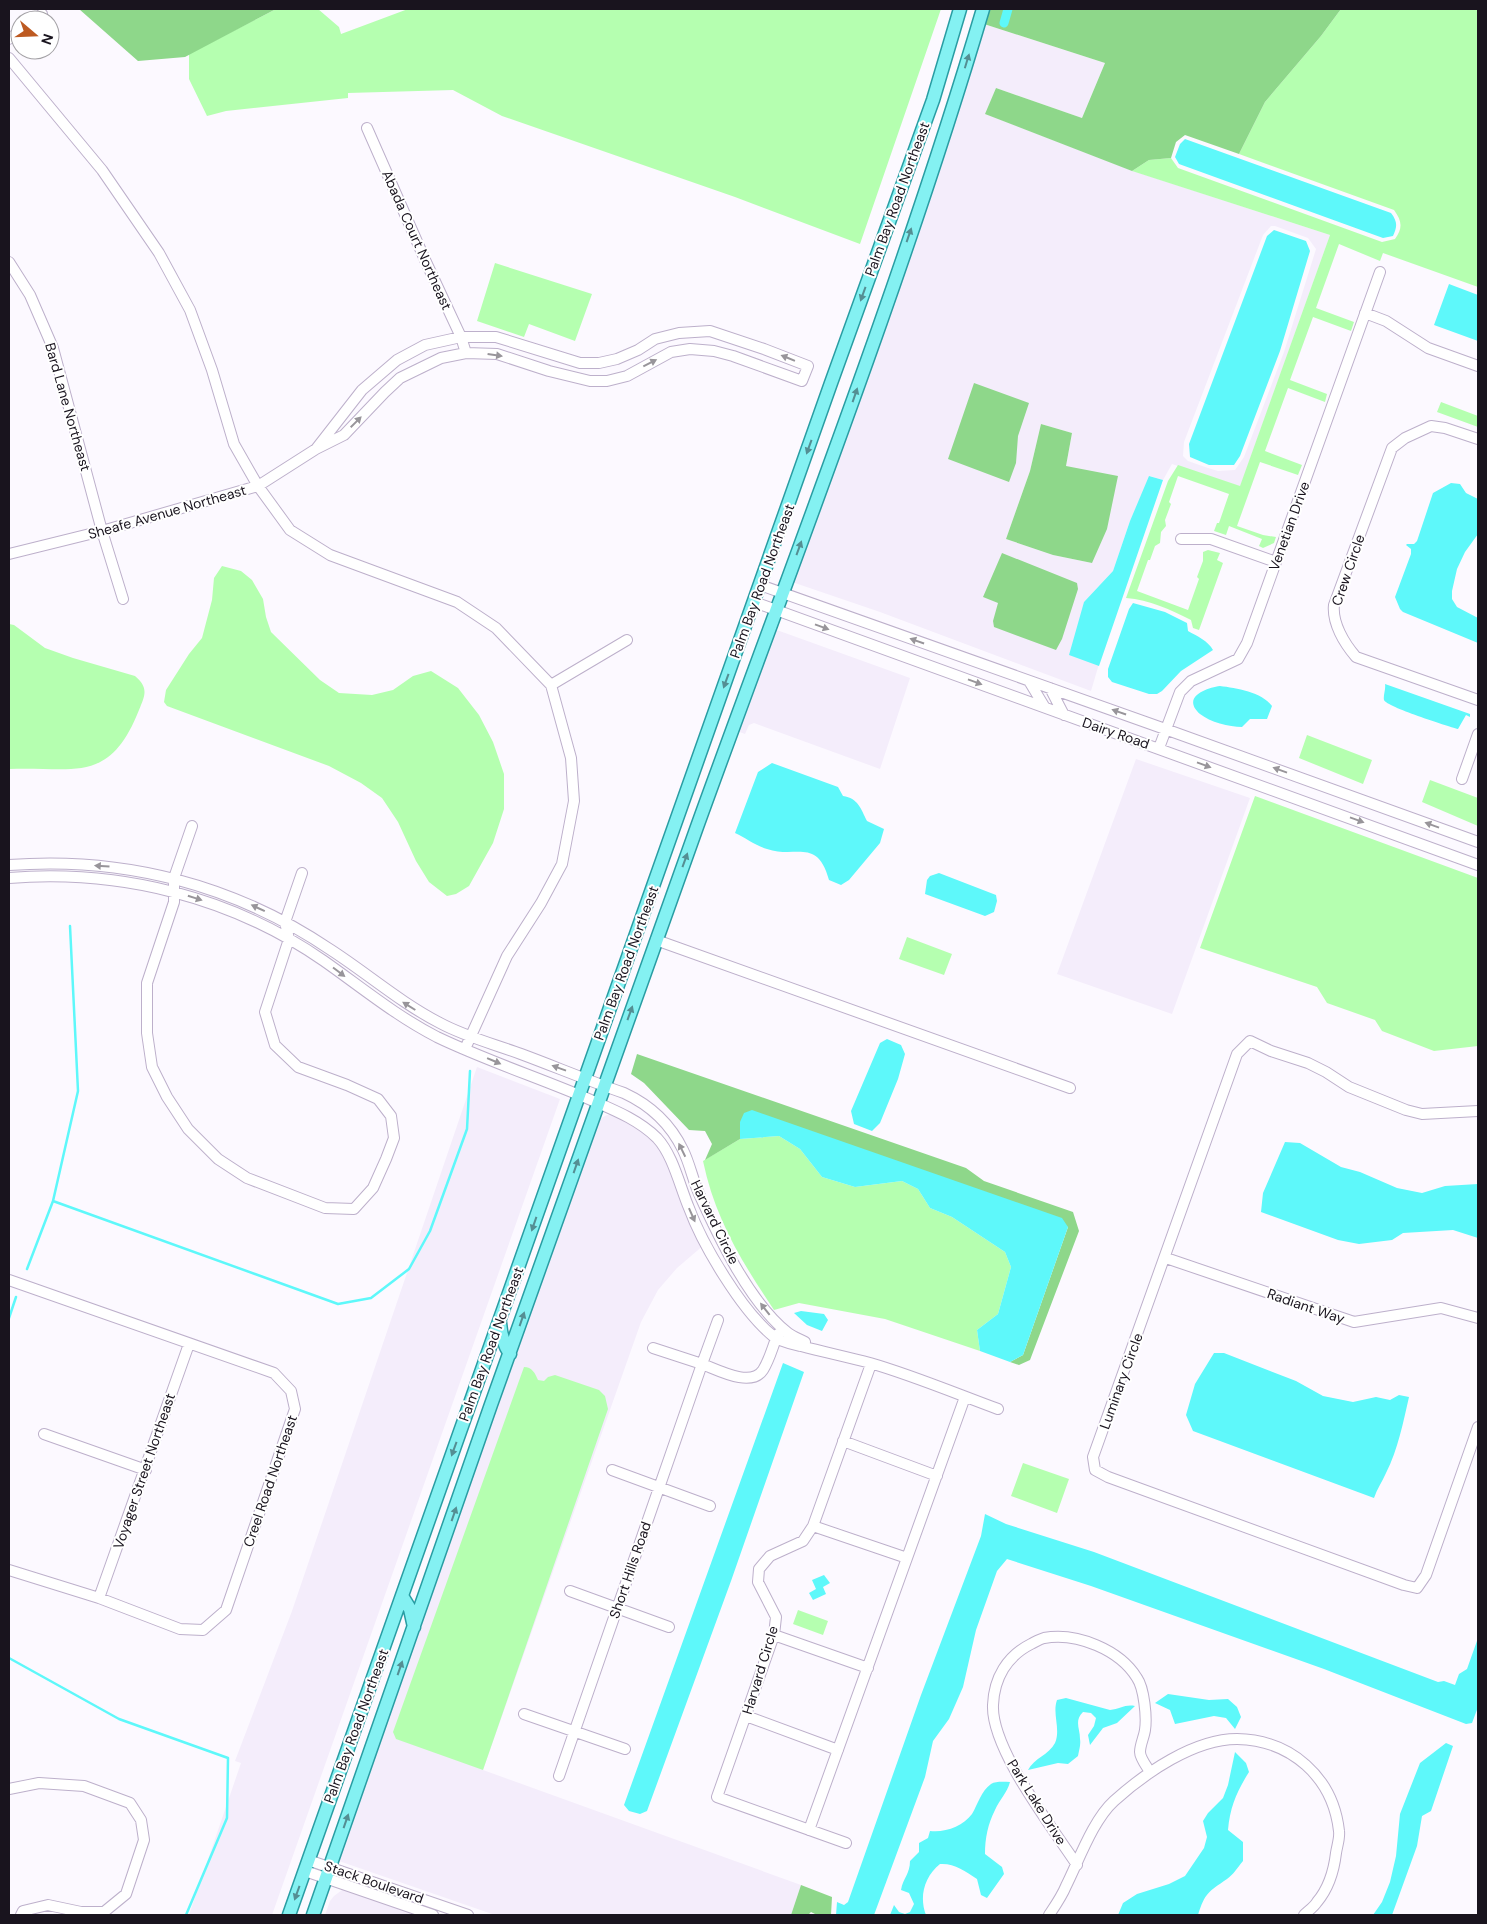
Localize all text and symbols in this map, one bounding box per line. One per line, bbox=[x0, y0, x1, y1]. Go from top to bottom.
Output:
north arrow bbox=[10, 10, 60, 60]
text: N bbox=[37, 31, 57, 47]
one-way arrow bbox=[964, 54, 972, 69]
street label: Palm Bay Road Northeast bbox=[861, 119, 933, 279]
street label: Abada Court Northeast bbox=[378, 167, 456, 313]
one-way arrow bbox=[906, 227, 914, 242]
one-way arrow bbox=[859, 287, 867, 302]
street label: Bard Lane Northeast bbox=[41, 341, 95, 473]
one-way arrow bbox=[488, 351, 504, 359]
one-way arrow bbox=[780, 354, 795, 362]
one-way arrow bbox=[642, 359, 657, 367]
one-way arrow bbox=[852, 388, 859, 403]
one-way arrow bbox=[350, 416, 362, 428]
one-way arrow bbox=[805, 440, 812, 455]
street label: Venetian Drive bbox=[1265, 479, 1313, 573]
street label: Sheafe Avenue Northeast bbox=[86, 481, 248, 543]
street label: Palm Bay Road Northeast bbox=[726, 501, 798, 661]
street label: Crew Circle bbox=[1327, 532, 1369, 608]
one-way arrow bbox=[795, 540, 803, 555]
one-way arrow bbox=[814, 624, 829, 631]
one-way arrow bbox=[909, 637, 924, 645]
one-way arrow bbox=[722, 674, 730, 689]
one-way arrow bbox=[967, 679, 982, 686]
one-way arrow bbox=[1111, 708, 1126, 716]
street label: Dairy Road bbox=[1080, 713, 1152, 753]
one-way arrow bbox=[1197, 762, 1212, 769]
one-way arrow bbox=[1272, 766, 1287, 773]
one-way arrow bbox=[1350, 816, 1365, 824]
one-way arrow bbox=[1425, 821, 1440, 828]
one-way arrow bbox=[682, 852, 689, 867]
one-way arrow bbox=[94, 861, 110, 869]
street label: Palm Bay Road Northeast bbox=[590, 883, 662, 1043]
one-way arrow bbox=[188, 895, 203, 903]
one-way arrow bbox=[251, 904, 265, 912]
one-way arrow bbox=[332, 967, 346, 977]
one-way arrow bbox=[402, 1001, 416, 1010]
one-way arrow bbox=[627, 1005, 634, 1020]
one-way arrow bbox=[487, 1058, 501, 1066]
one-way arrow bbox=[551, 1064, 566, 1071]
one-way arrow bbox=[678, 1143, 687, 1158]
one-way arrow bbox=[572, 1158, 580, 1173]
street label: Harvard Circle bbox=[687, 1177, 743, 1267]
one-way arrow bbox=[688, 1208, 696, 1222]
one-way arrow bbox=[530, 1217, 538, 1232]
street label: Palm Bay Road Northeast bbox=[455, 1264, 527, 1424]
street label: Radiant Way bbox=[1265, 1284, 1347, 1328]
one-way arrow bbox=[760, 1303, 771, 1316]
one-way arrow bbox=[518, 1311, 526, 1326]
street label: Luminary Circle bbox=[1095, 1330, 1147, 1432]
street label: Voyager Street Northeast bbox=[109, 1391, 179, 1551]
street label: Creel Road Northeast bbox=[239, 1413, 301, 1549]
one-way arrow bbox=[450, 1442, 458, 1457]
one-way arrow bbox=[450, 1507, 458, 1522]
street label: Short Hills Road bbox=[605, 1519, 655, 1621]
street label: Harvard Circle bbox=[738, 1623, 782, 1717]
street label: Palm Bay Road Northeast bbox=[320, 1646, 392, 1806]
one-way arrow bbox=[396, 1660, 404, 1675]
street label: Park Lake Drive bbox=[1003, 1756, 1071, 1848]
one-way arrow bbox=[342, 1813, 350, 1828]
street label: Stack Boulevard bbox=[322, 1857, 426, 1907]
one-way arrow bbox=[293, 1886, 301, 1901]

